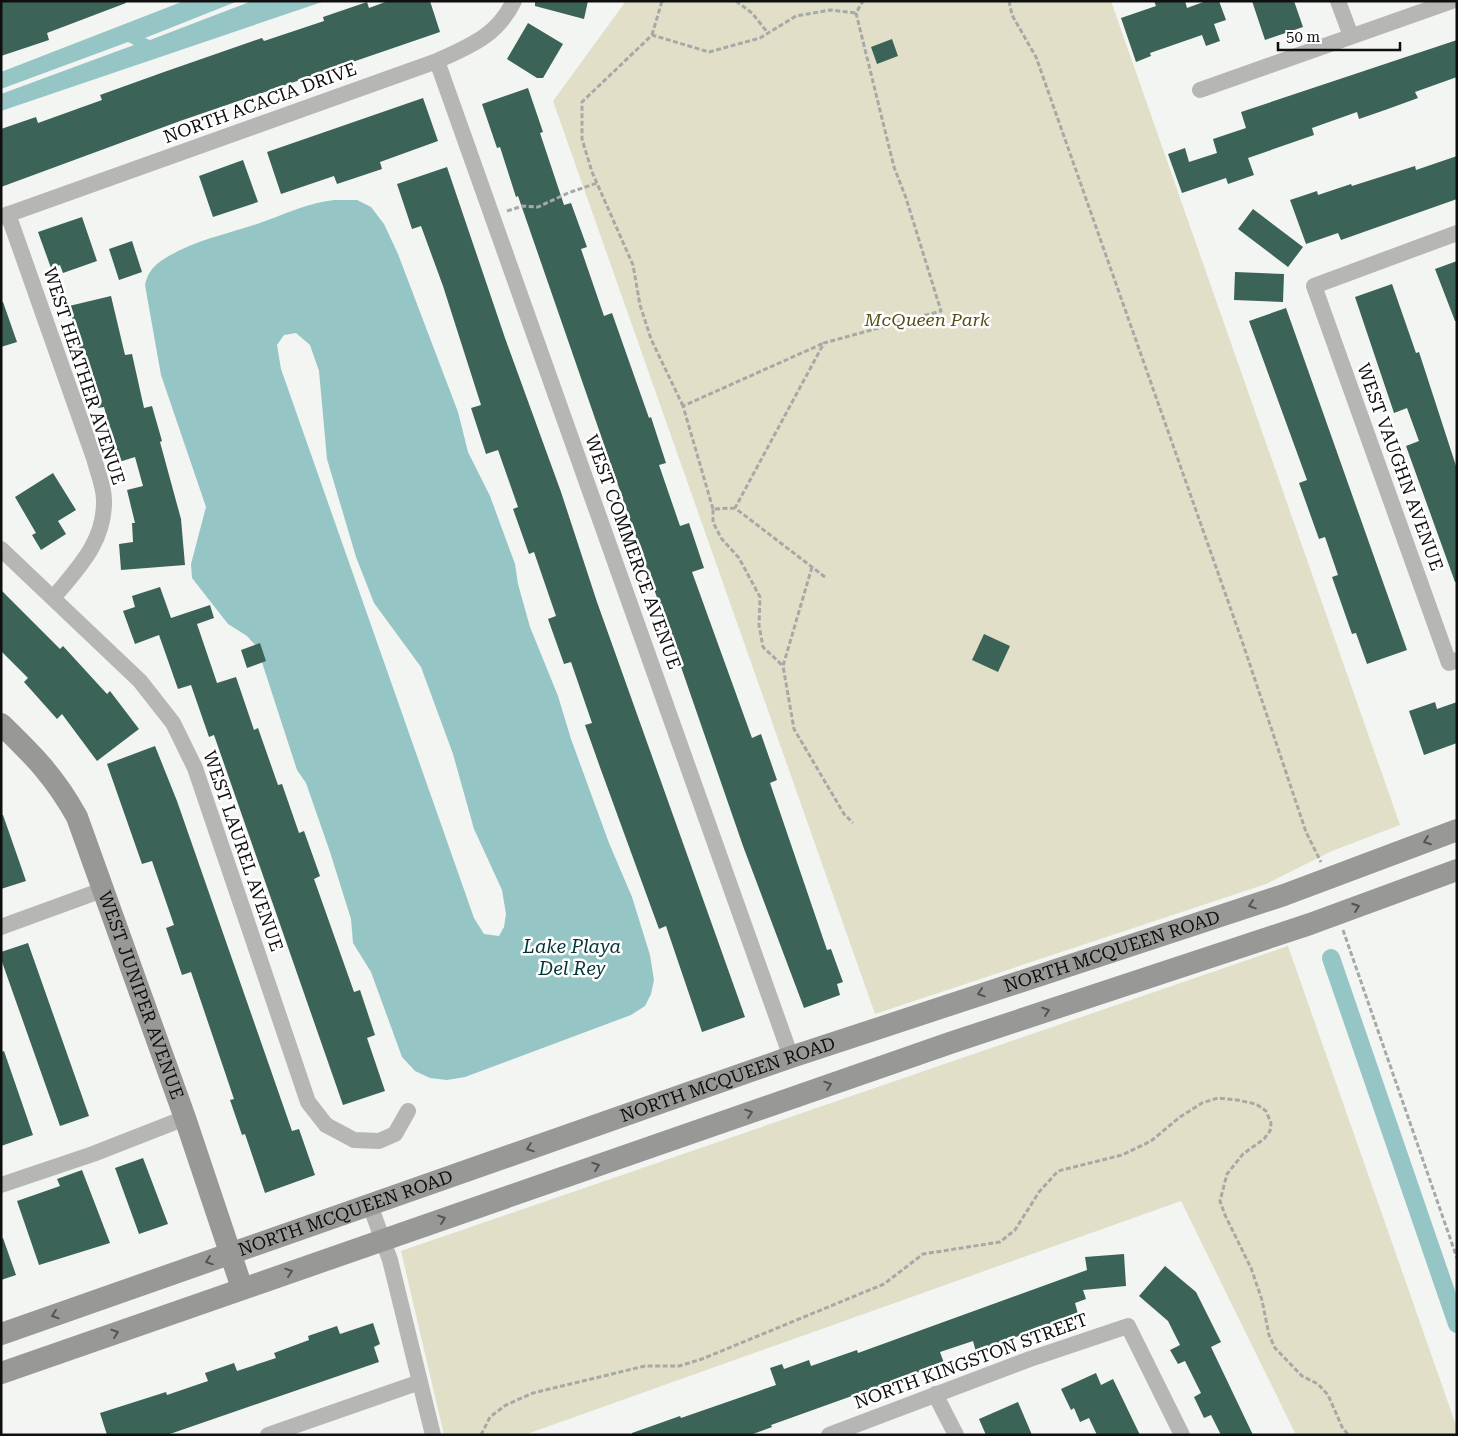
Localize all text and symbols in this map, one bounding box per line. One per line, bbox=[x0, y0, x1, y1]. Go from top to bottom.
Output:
scale bar bbox=[1278, 20, 1400, 52]
text: 50 m bbox=[1286, 28, 1321, 46]
street label: NORTH ACACIA DRIVE bbox=[160, 58, 359, 147]
street label: WEST HEATHER AVENUE bbox=[39, 264, 130, 487]
park label: McQueen Park bbox=[864, 309, 990, 330]
street label: WEST VAUGHN AVENUE bbox=[1353, 360, 1448, 573]
street label: WEST COMMERCE AVENUE bbox=[581, 432, 686, 672]
street label: WEST LAUREL AVENUE bbox=[199, 748, 288, 954]
one-way arrow bbox=[1423, 835, 1432, 845]
street label: WEST JUNIPER AVENUE bbox=[94, 888, 188, 1102]
one-way arrow bbox=[1248, 899, 1257, 909]
one-way arrow bbox=[1351, 903, 1359, 913]
street label: NORTH MCQUEEN ROAD bbox=[1001, 906, 1223, 996]
water label: Lake Playa Del Rey bbox=[522, 935, 621, 980]
one-way arrow bbox=[977, 987, 986, 997]
one-way arrow bbox=[1042, 1007, 1050, 1017]
street label: NORTH MCQUEEN ROAD bbox=[617, 1032, 838, 1126]
one-way arrow bbox=[824, 1081, 832, 1091]
one-way arrow bbox=[745, 1108, 753, 1118]
one-way arrow bbox=[527, 1142, 535, 1152]
one-way arrow bbox=[591, 1162, 599, 1172]
street label: NORTH MCQUEEN ROAD bbox=[235, 1165, 456, 1260]
one-way arrow bbox=[437, 1215, 446, 1225]
one-way arrow bbox=[205, 1255, 213, 1265]
one-way arrow bbox=[284, 1268, 292, 1278]
street label: NORTH KINGSTON STREET bbox=[851, 1308, 1090, 1413]
one-way arrow bbox=[52, 1309, 60, 1319]
one-way arrow bbox=[110, 1329, 118, 1339]

